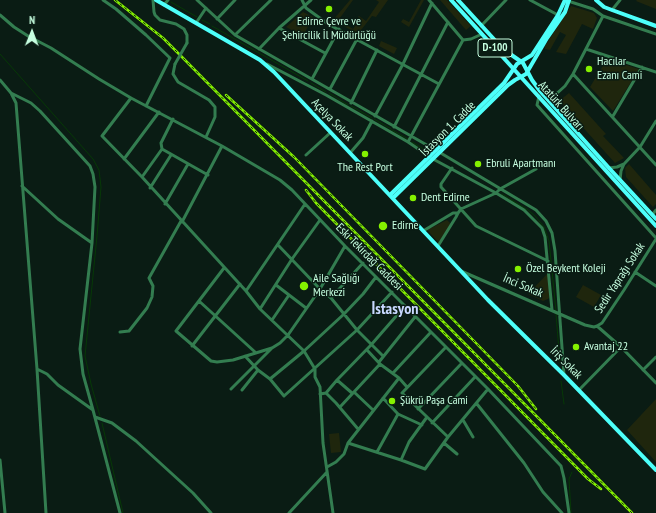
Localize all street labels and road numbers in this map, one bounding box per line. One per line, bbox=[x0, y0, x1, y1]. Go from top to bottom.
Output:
road number: D-100 bbox=[478, 39, 512, 57]
street label: Atatürk Bulvarı bbox=[535, 78, 587, 134]
street label: Açelya Sokak bbox=[308, 96, 356, 144]
street label: İstasyon 1. Cadde bbox=[417, 98, 479, 160]
street label: Eski Tekirdağ Caddesi bbox=[333, 221, 405, 293]
street label: Sedir Yaprağı Sokak bbox=[592, 240, 648, 316]
street label: İnci Sokak bbox=[501, 271, 545, 301]
street label: İriş Sokak bbox=[547, 344, 585, 382]

